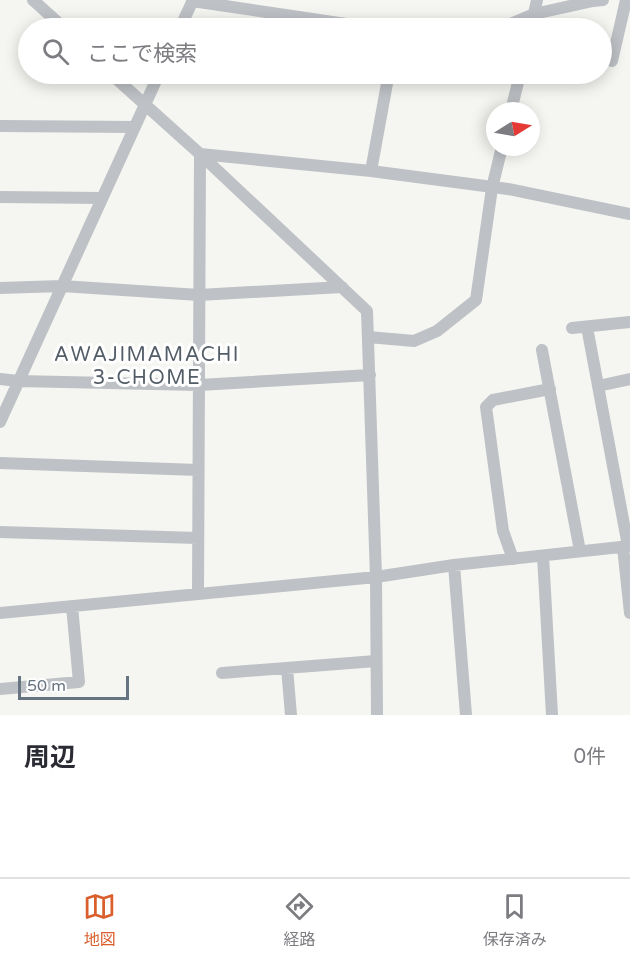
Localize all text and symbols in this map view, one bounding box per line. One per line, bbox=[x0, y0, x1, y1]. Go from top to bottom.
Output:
search box bbox=[18, 18, 612, 84]
icon: search bbox=[39, 35, 72, 68]
text: ここで検索 bbox=[87, 41, 197, 67]
north arrow bbox=[486, 102, 540, 156]
district label: AWAJIMAMACHI 3-CHOME bbox=[54, 343, 240, 390]
scale bar bbox=[18, 673, 129, 700]
text: 50 m bbox=[27, 676, 66, 696]
text: 周辺 bbox=[24, 742, 76, 773]
text: 0件 bbox=[573, 745, 606, 769]
tab: 地図 bbox=[83, 890, 116, 950]
tab: 経路 bbox=[283, 890, 316, 950]
tab: 保存済み bbox=[483, 890, 547, 950]

